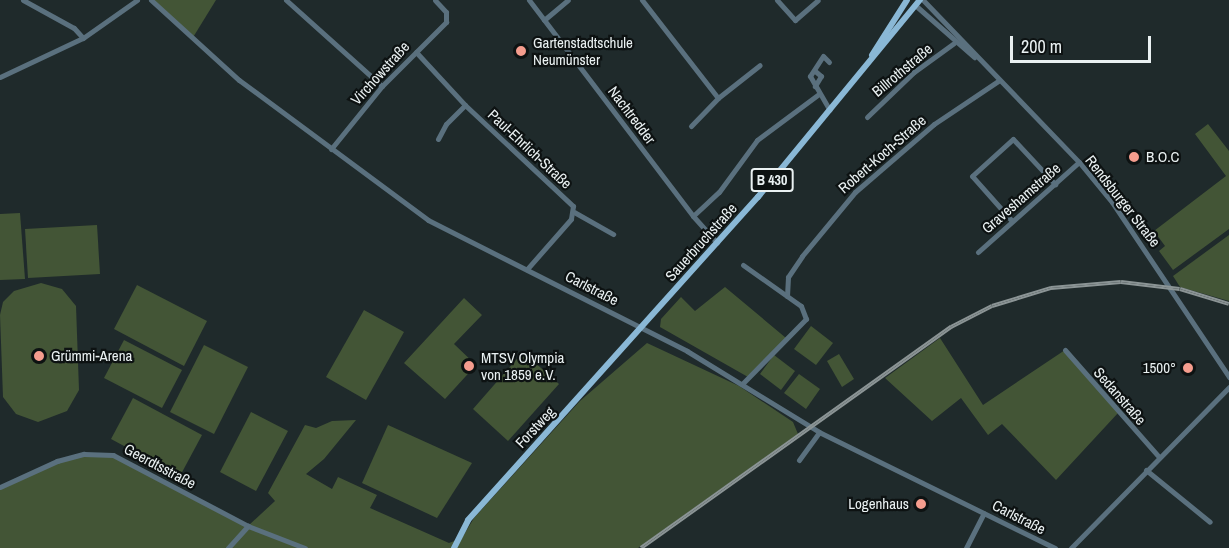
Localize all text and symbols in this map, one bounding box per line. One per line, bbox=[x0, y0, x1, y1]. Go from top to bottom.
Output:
scale bar bbox=[1013, 24, 1154, 62]
place label: Gartenstadtschule Neumünster bbox=[533, 33, 633, 68]
text: 200 m bbox=[1021, 34, 1062, 59]
street label: Virchowstraße bbox=[347, 38, 413, 108]
street label: Billrothstraße bbox=[868, 40, 936, 100]
marker: Gartenstadtschule Neumünster bbox=[514, 44, 528, 58]
street label: Nachtredder bbox=[604, 83, 660, 147]
street label: Paul-Ehrlich-Straße bbox=[484, 106, 576, 192]
street label: Robert-Koch-Straße bbox=[835, 111, 929, 197]
place label: B.O.C bbox=[1146, 148, 1179, 166]
marker: B.O.C bbox=[1127, 150, 1141, 164]
street label: Rendsburger Straße bbox=[1082, 152, 1164, 250]
street label: Graveshamstraße bbox=[978, 159, 1064, 237]
road number: B 430 bbox=[750, 169, 794, 191]
street label: Sauerbruchstraße bbox=[661, 199, 741, 285]
street label: Carlstraße bbox=[562, 267, 622, 309]
place label: Grümmi-Arena bbox=[51, 347, 132, 365]
place label: MTSV Olympia von 1859 e.V. bbox=[481, 348, 564, 383]
marker: Grümmi-Arena bbox=[32, 349, 46, 363]
marker: MTSV Olympia von 1859 e.V. bbox=[462, 359, 476, 373]
place label: 1500° bbox=[1143, 359, 1176, 377]
marker: 1500° bbox=[1181, 361, 1195, 375]
street label: Sedanstraße bbox=[1090, 364, 1150, 428]
street label: Forstweg bbox=[511, 403, 559, 451]
street label: Geerdtsstraße bbox=[121, 440, 199, 492]
place label: Logenhaus bbox=[848, 495, 909, 513]
street label: Carlstraße bbox=[989, 496, 1049, 538]
marker: Logenhaus bbox=[914, 497, 928, 511]

